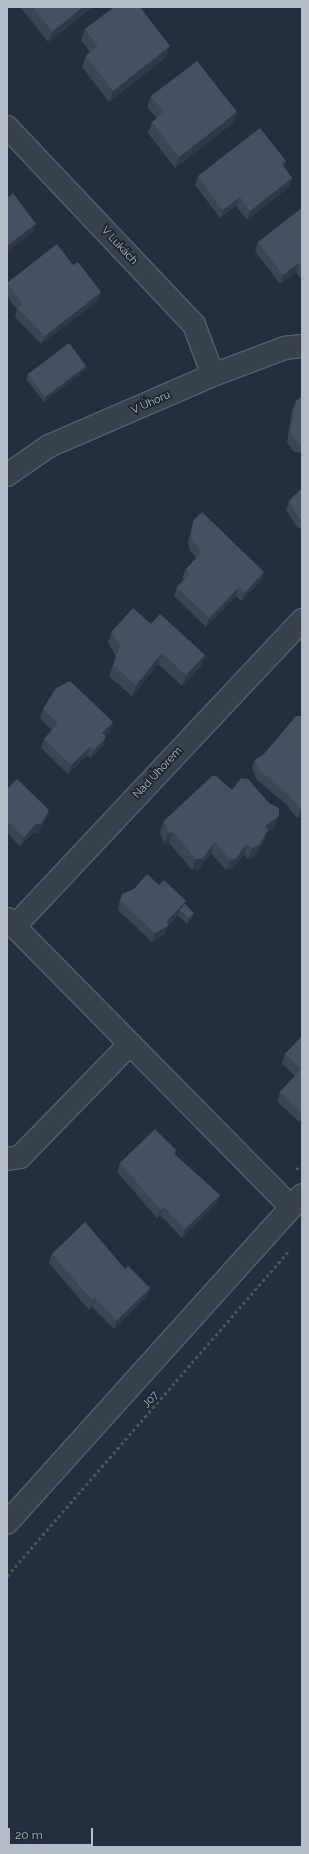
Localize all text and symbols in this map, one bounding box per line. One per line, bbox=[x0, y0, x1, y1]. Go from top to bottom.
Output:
street label: V Lukách bbox=[98, 224, 140, 268]
street label: V Úhoru bbox=[129, 388, 173, 418]
street label: Nad Úhorem bbox=[131, 745, 185, 801]
street label: J07 bbox=[140, 1389, 162, 1411]
scale bar bbox=[10, 1820, 95, 1846]
text: 20 m bbox=[15, 1828, 43, 1842]

